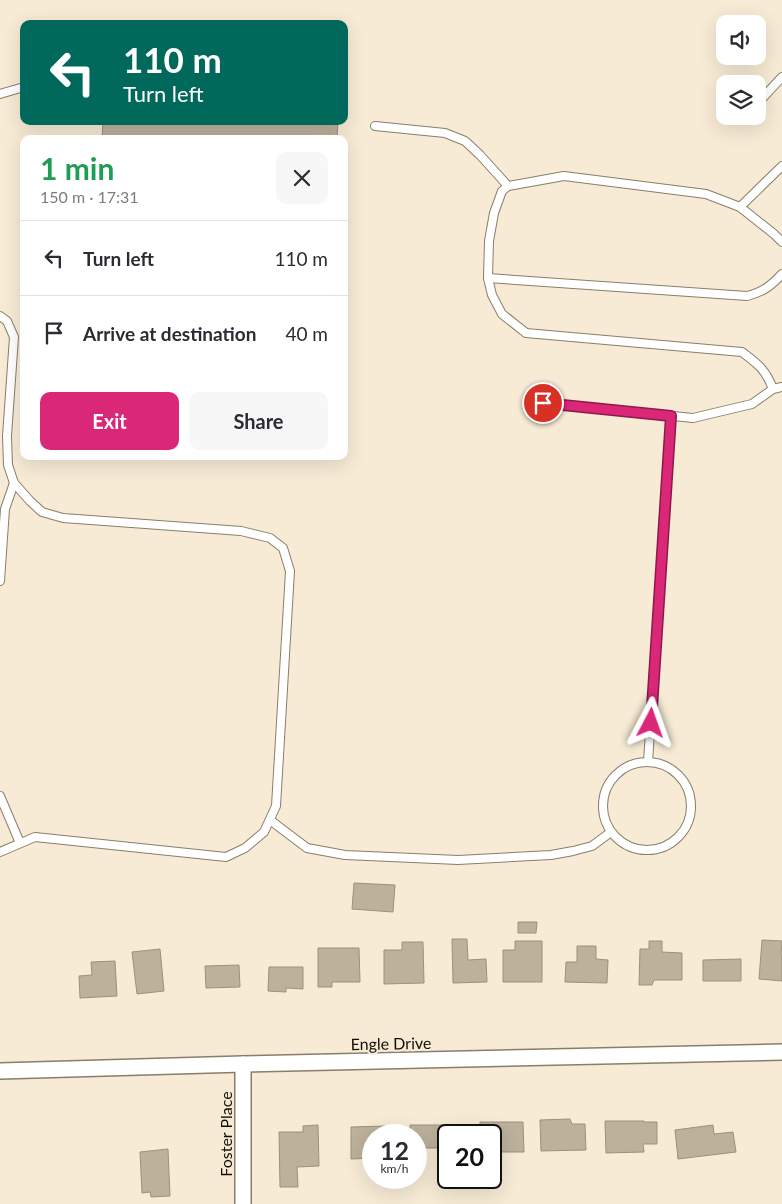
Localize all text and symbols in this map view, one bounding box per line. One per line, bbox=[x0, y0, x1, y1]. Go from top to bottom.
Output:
map controls bbox=[716, 15, 766, 125]
button: sound bbox=[716, 15, 766, 65]
text: 110 m bbox=[123, 38, 222, 80]
icon: left bbox=[40, 40, 105, 105]
button: layers bbox=[716, 75, 766, 125]
text: Turn left bbox=[123, 80, 204, 107]
text: 1 min bbox=[40, 150, 114, 186]
button: close bbox=[276, 152, 328, 204]
text: 150 m · 17:31 bbox=[40, 187, 139, 206]
icon: left bbox=[40, 244, 68, 272]
text: Turn left bbox=[83, 247, 154, 270]
text: 110 m bbox=[274, 247, 328, 270]
icon: arrive bbox=[40, 319, 68, 347]
text: Arrive at destination bbox=[83, 322, 256, 345]
text: 40 m bbox=[285, 322, 328, 345]
pin bbox=[522, 382, 564, 424]
icon: arrive bbox=[529, 389, 557, 417]
button: Exit bbox=[40, 392, 179, 450]
button: Share bbox=[189, 392, 328, 450]
position arrow bbox=[624, 696, 676, 748]
street label: Engle Drive bbox=[350, 1033, 432, 1053]
street label: Foster Place bbox=[216, 1091, 235, 1177]
speed limit sign: 20 bbox=[437, 1124, 502, 1189]
text: 12 bbox=[380, 1135, 409, 1165]
text: km/h bbox=[380, 1161, 409, 1176]

